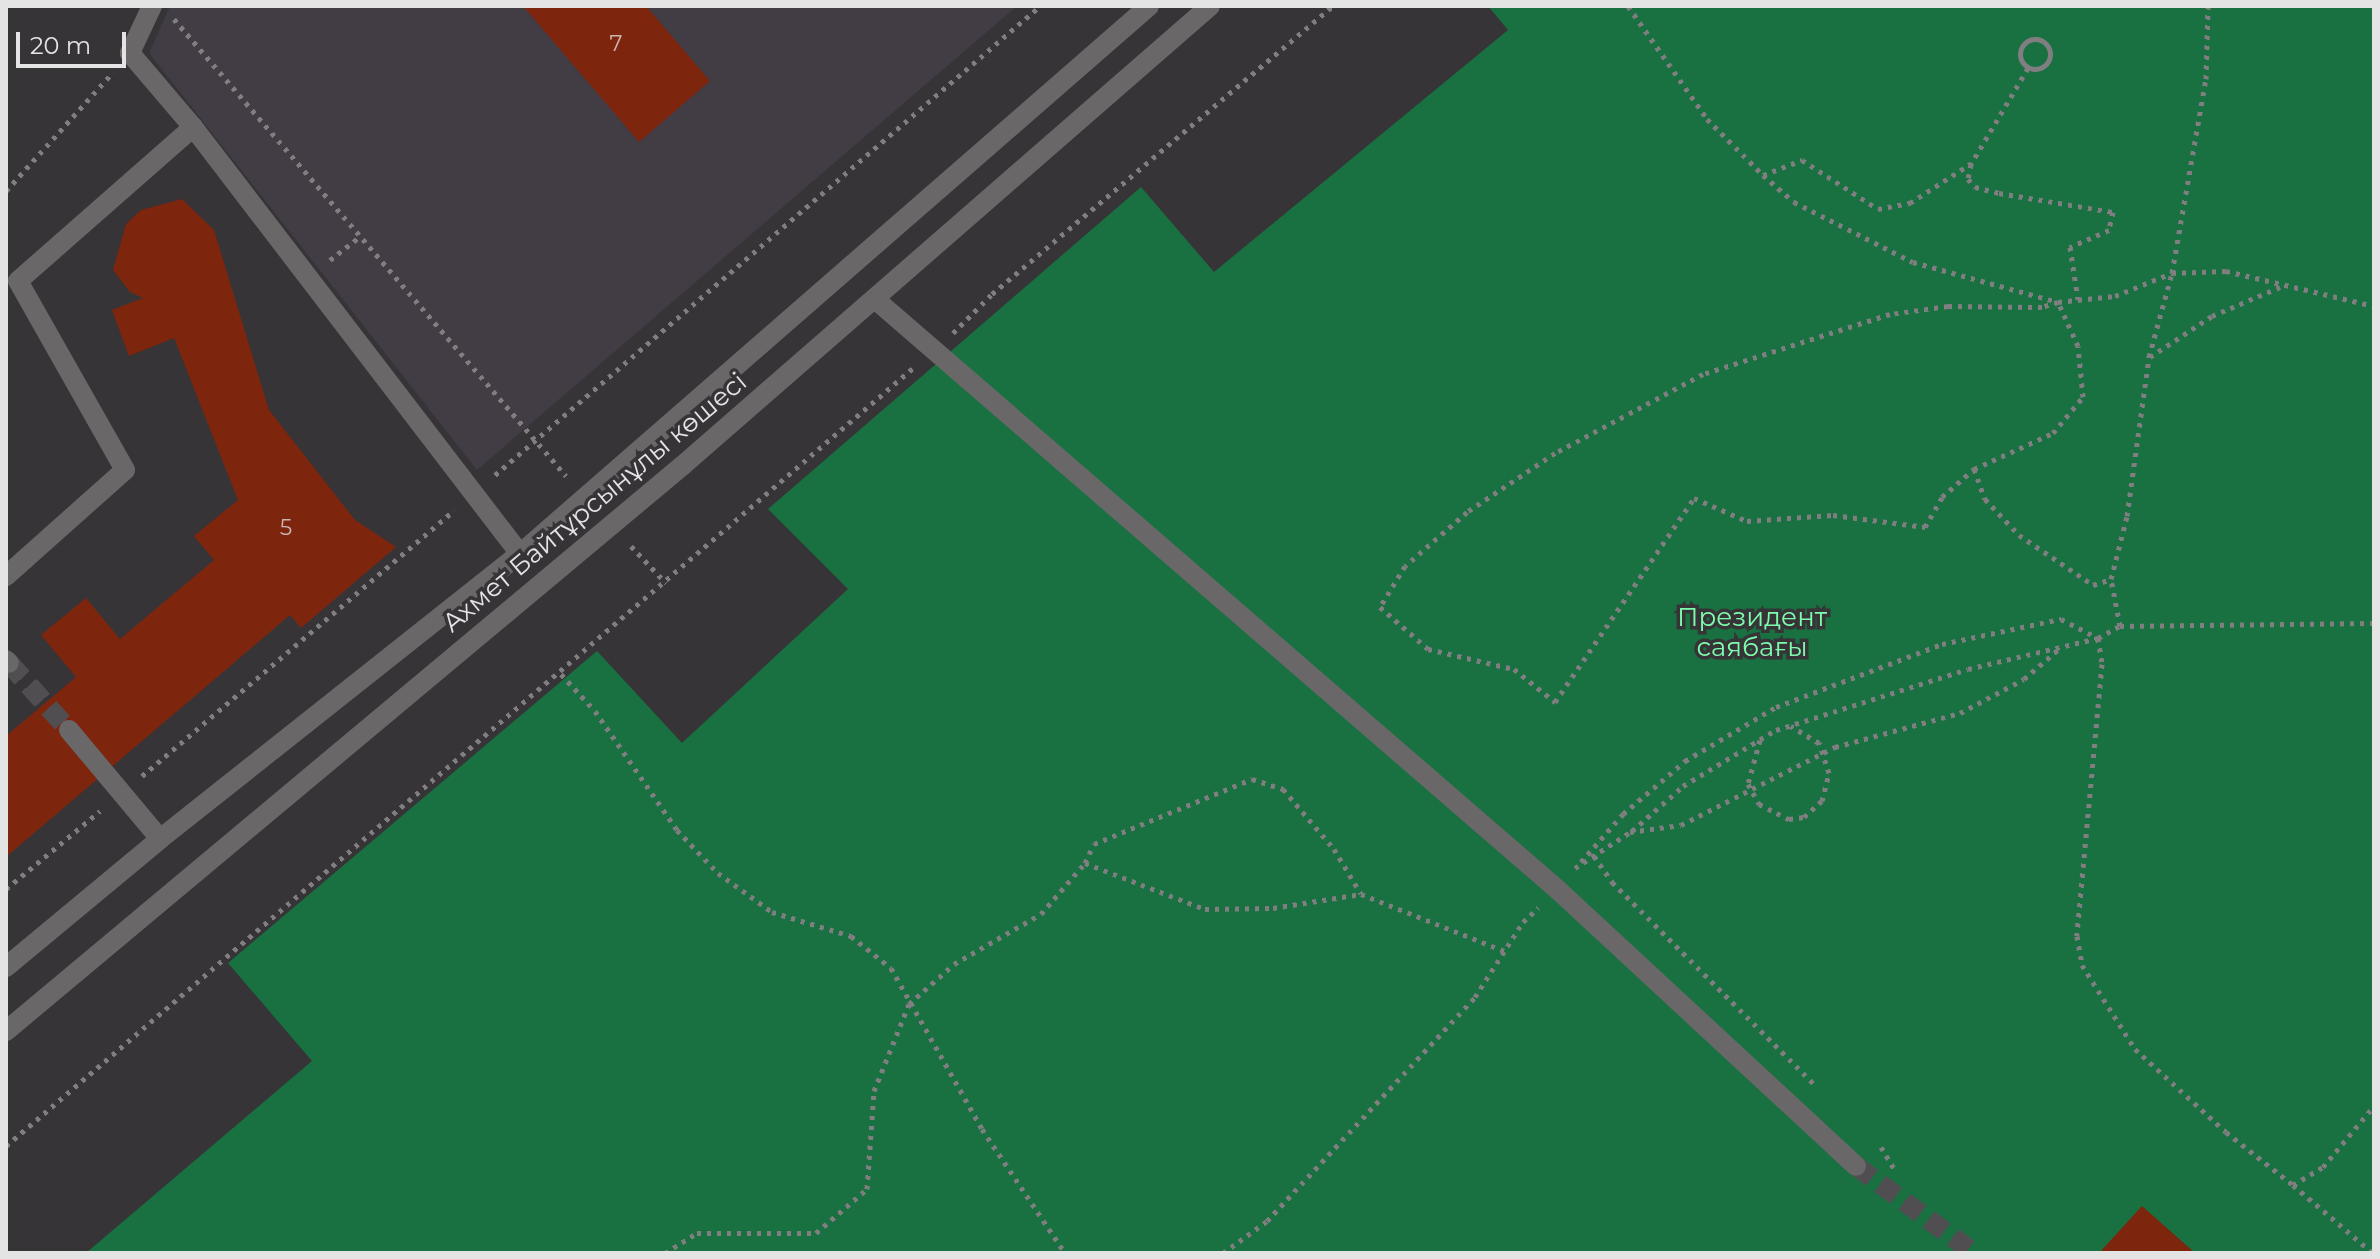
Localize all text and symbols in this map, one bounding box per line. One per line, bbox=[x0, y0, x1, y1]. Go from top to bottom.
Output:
scale bar bbox=[20, 16, 130, 66]
text: 20 m bbox=[30, 31, 91, 60]
house number: 7 bbox=[610, 31, 622, 57]
street label: Ахмет Байтұрсынұлы көшесі bbox=[437, 367, 753, 639]
house number: 5 bbox=[280, 515, 292, 541]
park label: Президент саябағы bbox=[1677, 602, 1827, 664]

